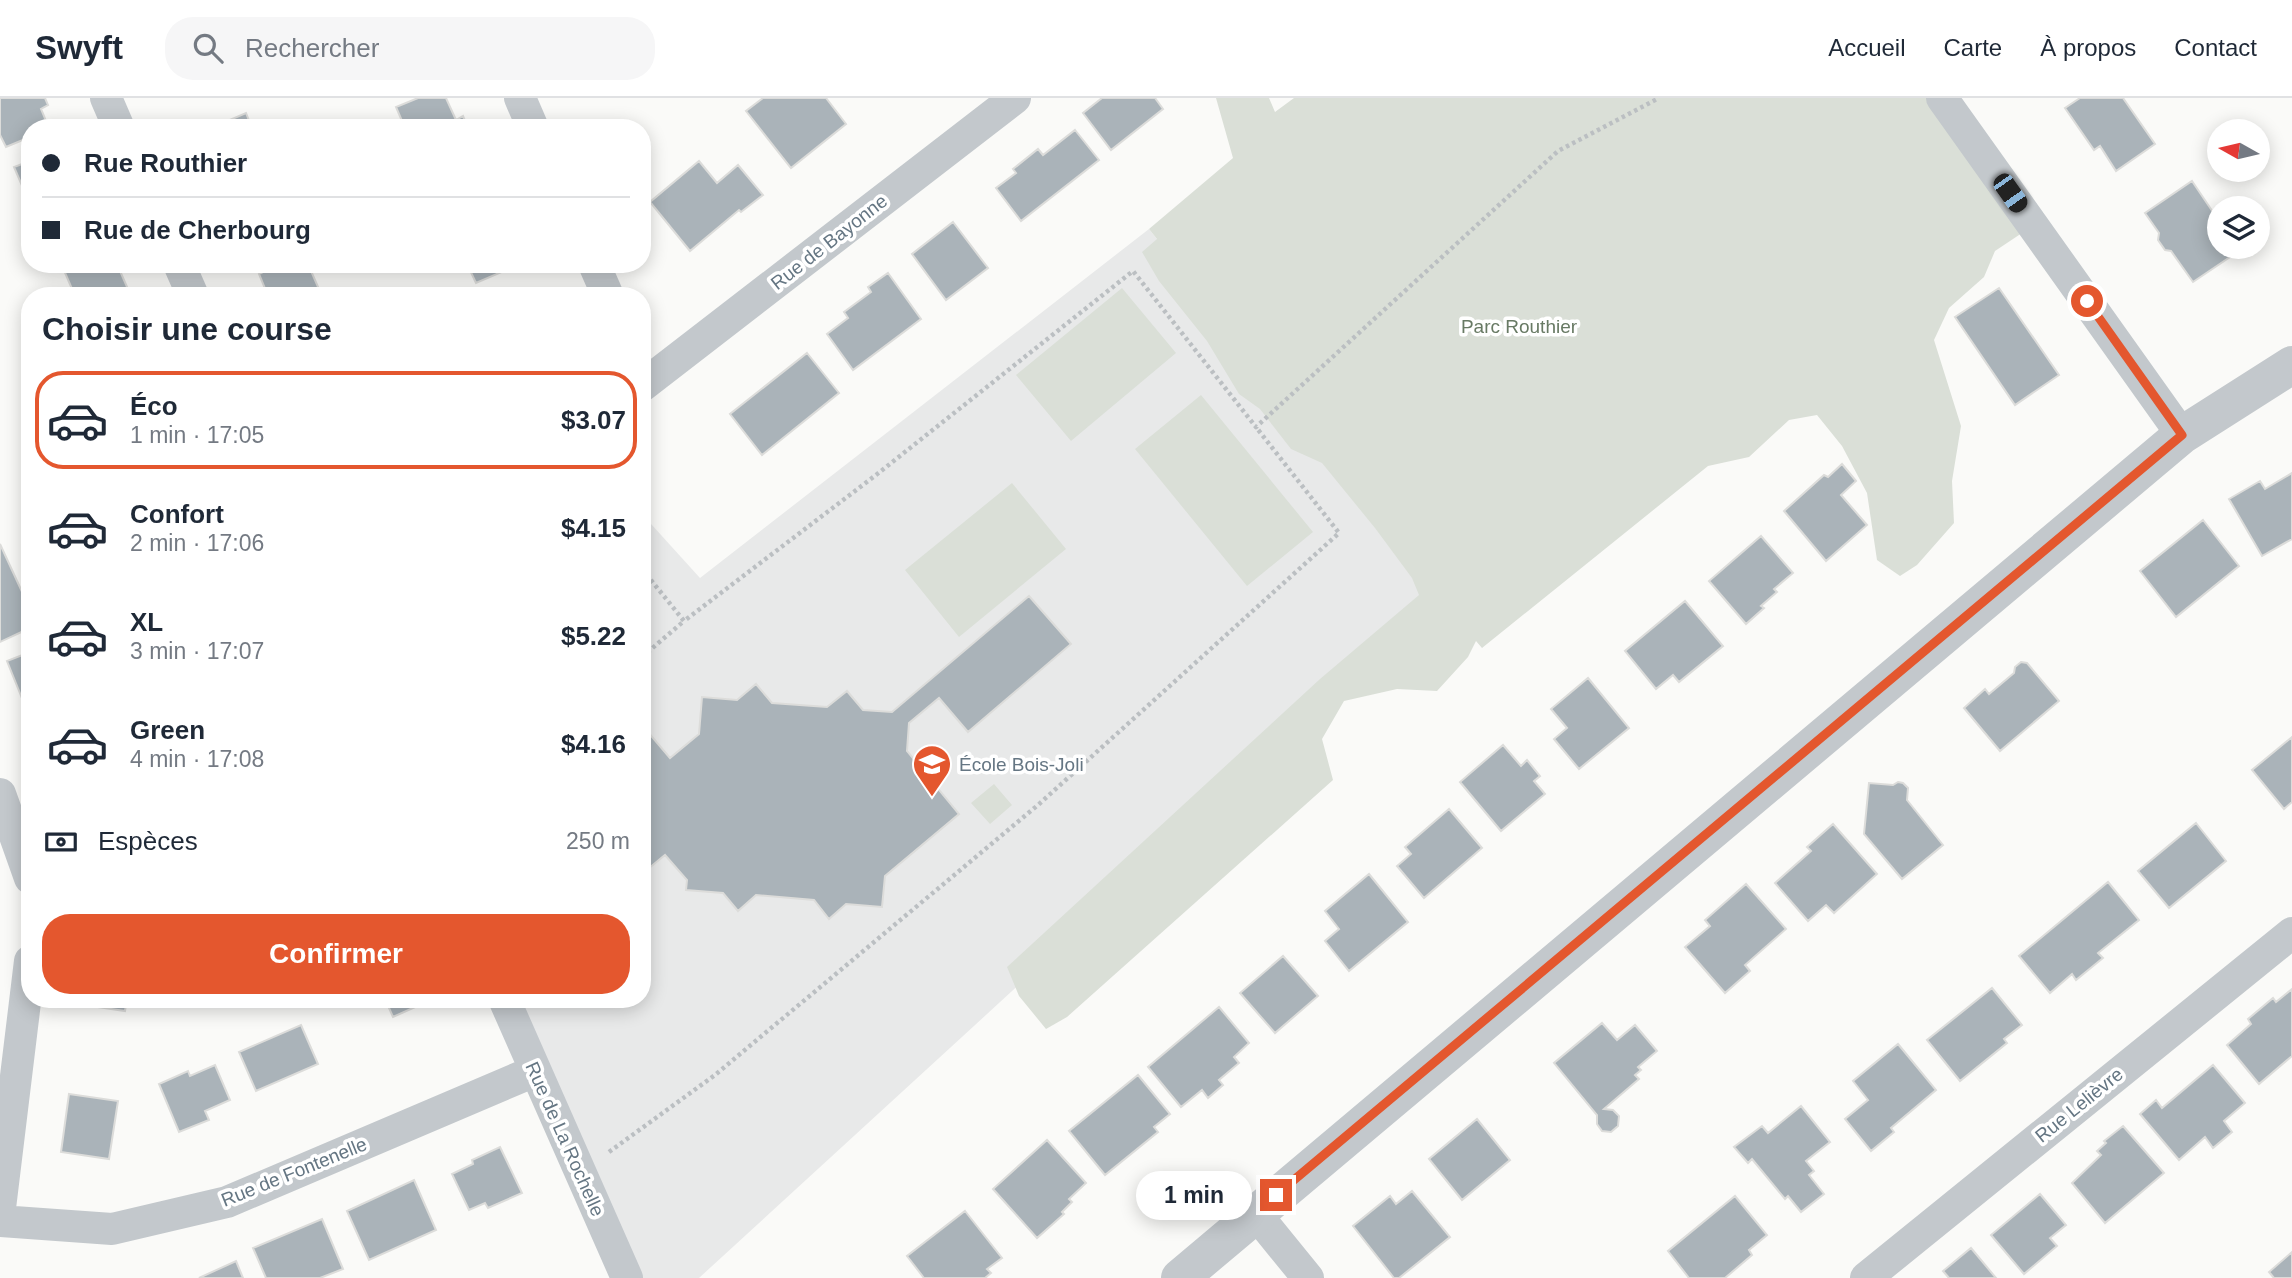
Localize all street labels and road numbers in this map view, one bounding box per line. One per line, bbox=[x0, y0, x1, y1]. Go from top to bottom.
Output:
street label: Rue de Bayonne bbox=[767, 190, 891, 294]
street label: Rue de La Rochelle bbox=[521, 1058, 609, 1220]
street label: Rue Lelièvre bbox=[2031, 1063, 2127, 1147]
street label: Rue de Fontenelle bbox=[218, 1133, 370, 1211]

